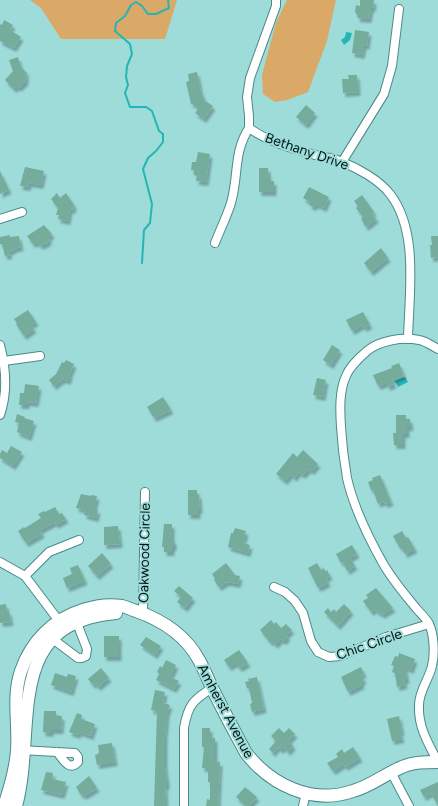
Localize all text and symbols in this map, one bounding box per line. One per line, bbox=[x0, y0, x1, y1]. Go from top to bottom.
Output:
street label: Bethany Drive bbox=[263, 129, 351, 174]
street label: Oakwood Circle bbox=[135, 503, 154, 603]
street label: Chic Circle bbox=[334, 625, 405, 664]
street label: Amherst Avenue bbox=[194, 661, 258, 762]

